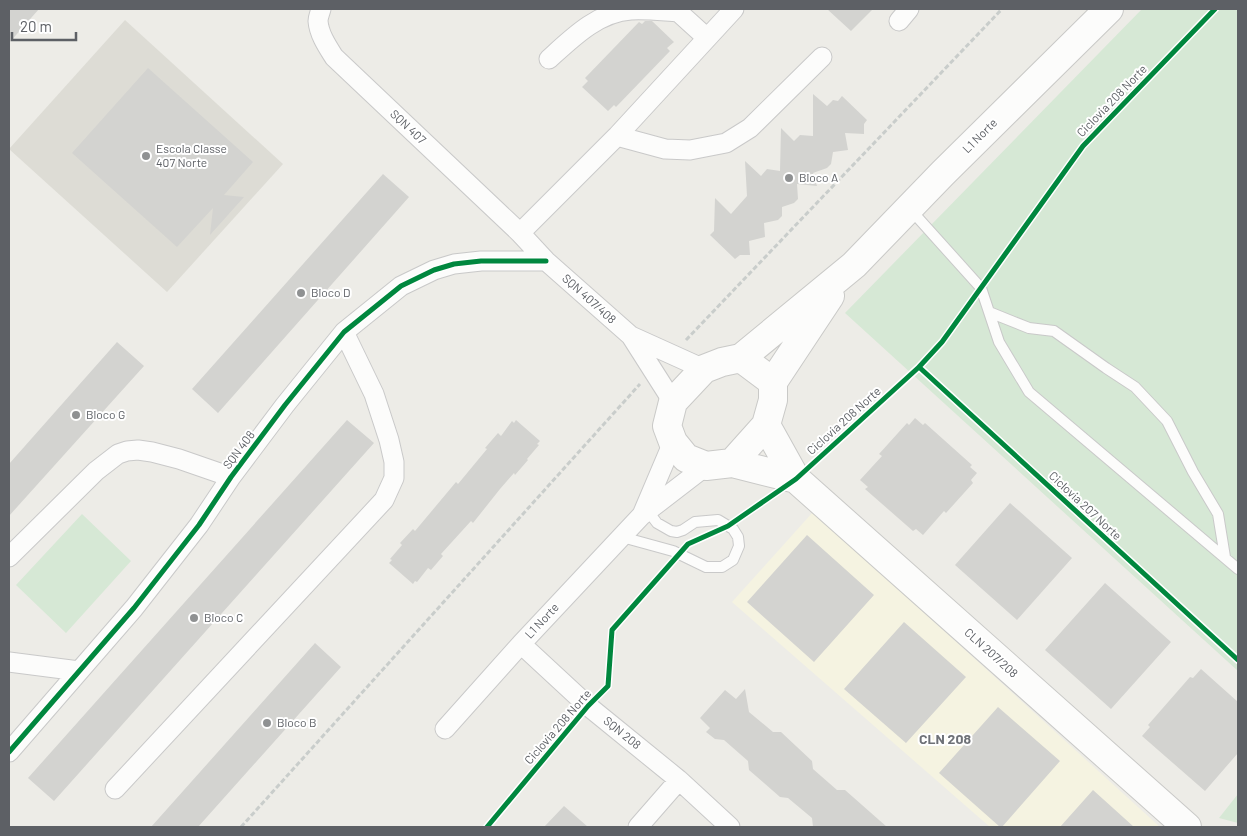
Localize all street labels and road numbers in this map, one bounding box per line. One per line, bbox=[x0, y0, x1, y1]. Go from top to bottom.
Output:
street label: Ciclovia 208 Norte bbox=[1073, 61, 1149, 139]
street label: SQN 407 bbox=[388, 106, 430, 146]
street label: L1 Norte bbox=[959, 115, 1000, 156]
street label: SQN 407/408 bbox=[560, 271, 619, 326]
street label: Ciclovia 208 Norte bbox=[804, 383, 883, 457]
street label: SQN 408 bbox=[219, 428, 257, 471]
street label: Ciclovia 207 Norte bbox=[1047, 468, 1125, 542]
street label: L1 Norte bbox=[521, 600, 561, 641]
street label: CLN 207/208 bbox=[962, 625, 1021, 680]
street label: Ciclovia 208 Norte bbox=[521, 686, 594, 767]
street label: SQN 208 bbox=[601, 713, 644, 751]

